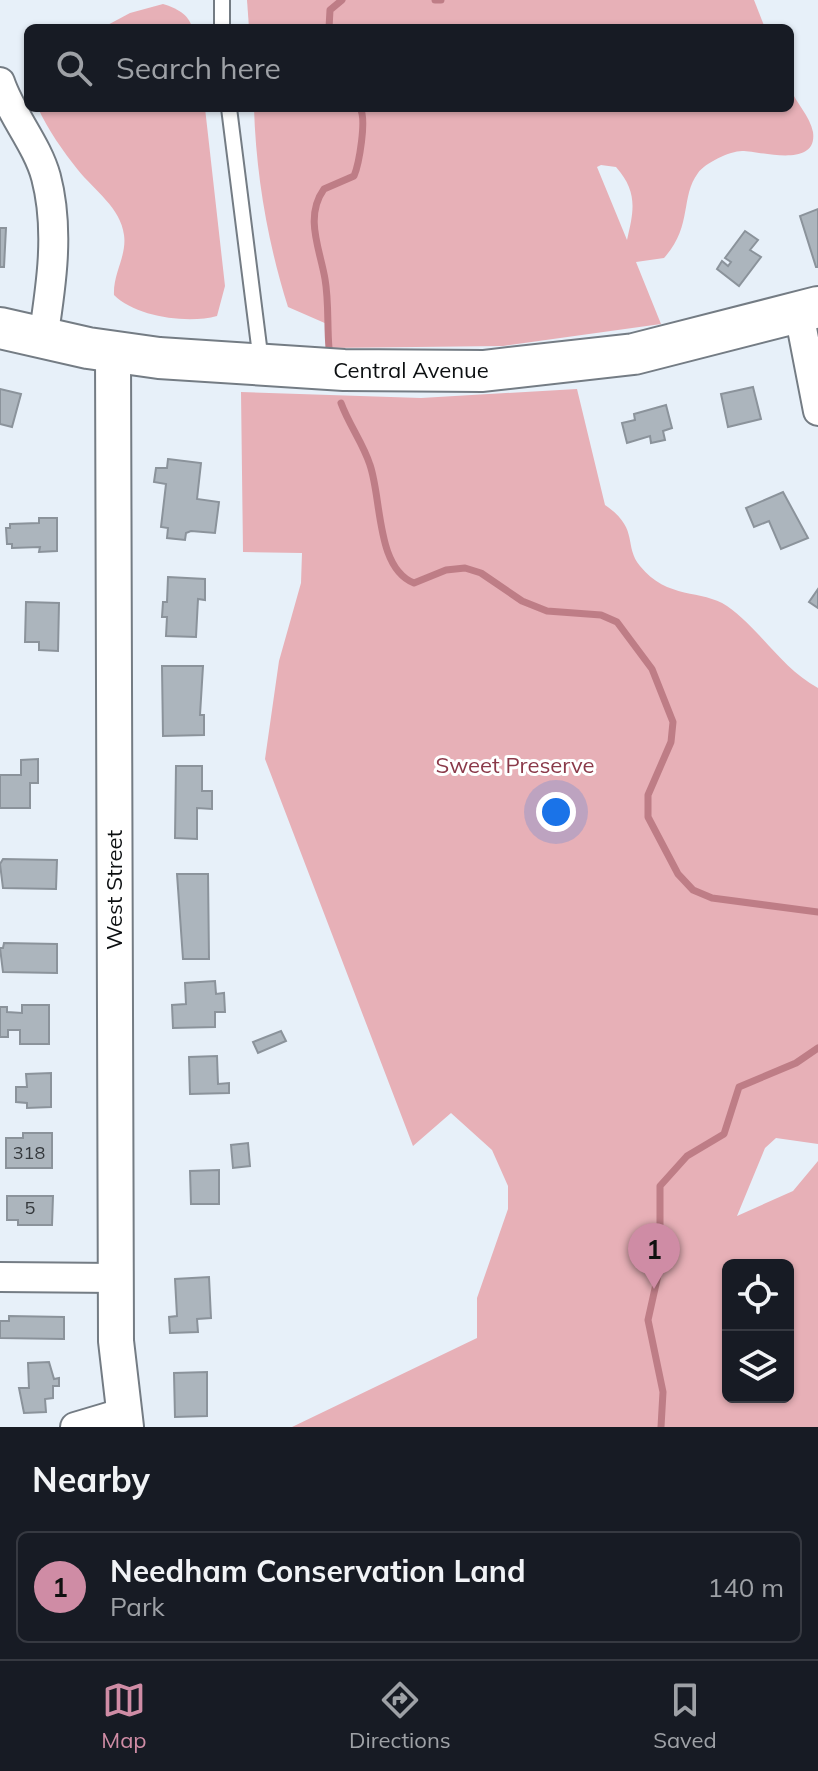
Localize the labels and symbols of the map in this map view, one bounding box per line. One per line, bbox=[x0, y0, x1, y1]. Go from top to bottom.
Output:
street label: Central Avenue bbox=[333, 356, 489, 384]
park label: Sweet Preserve bbox=[436, 751, 594, 779]
your location bbox=[536, 792, 576, 832]
street label: West Street bbox=[100, 830, 128, 950]
house number: 318 bbox=[13, 1141, 45, 1164]
house number: 5 bbox=[25, 1196, 36, 1219]
pin: 1 bbox=[628, 1223, 680, 1289]

